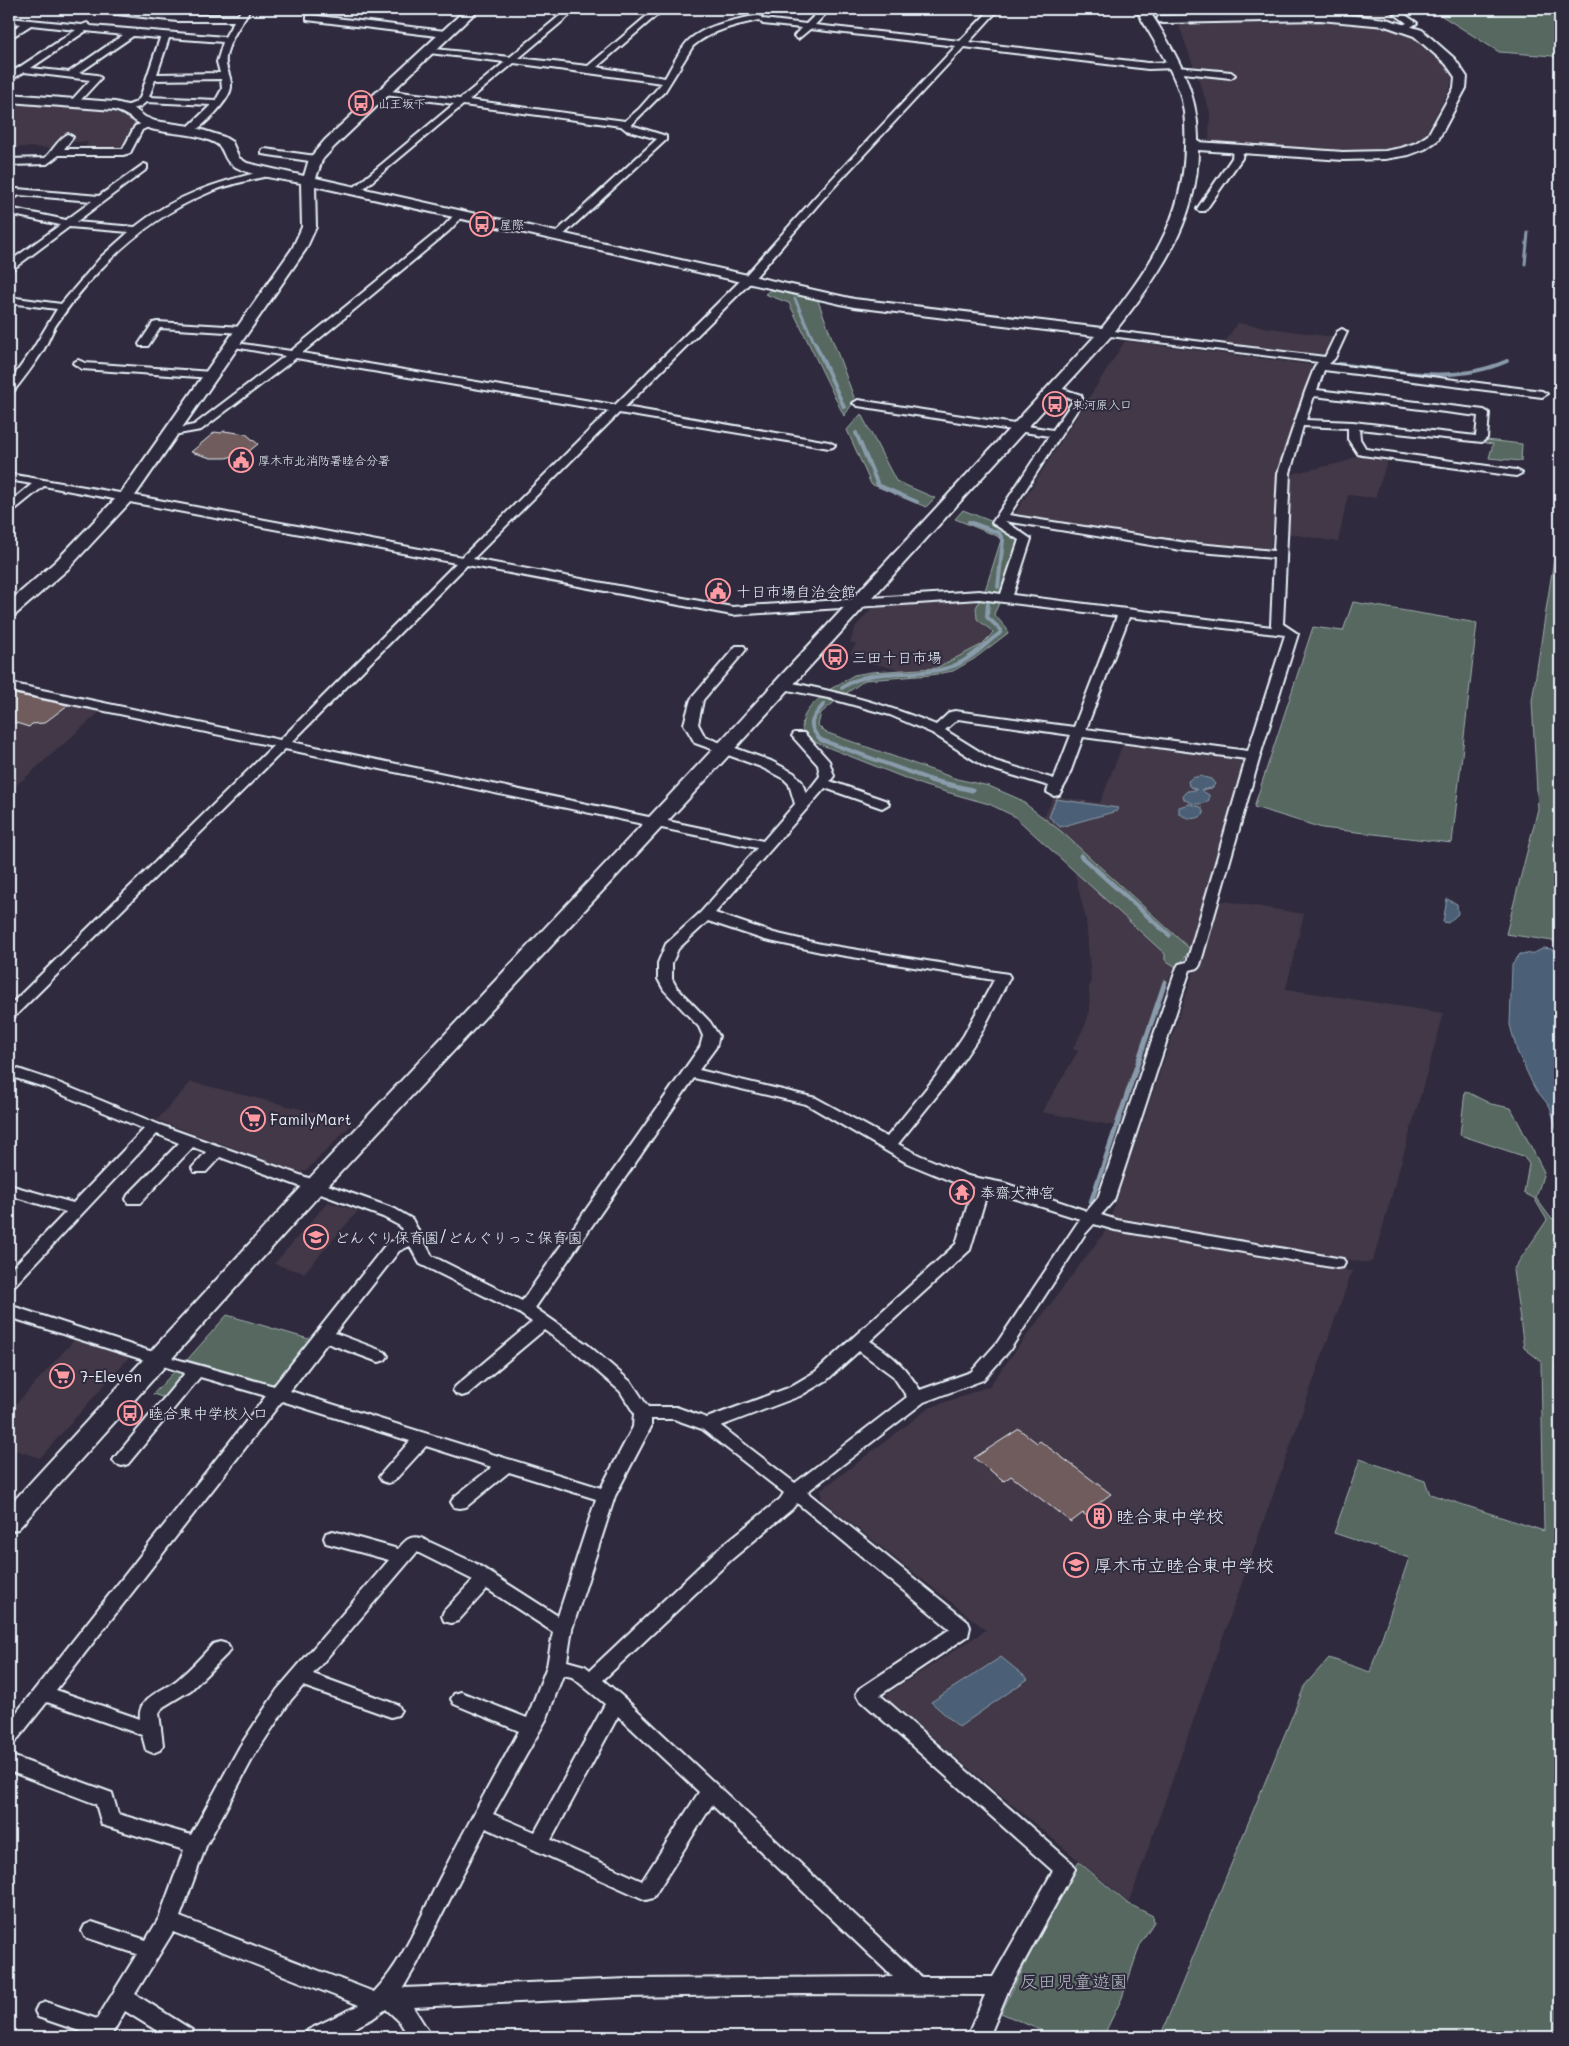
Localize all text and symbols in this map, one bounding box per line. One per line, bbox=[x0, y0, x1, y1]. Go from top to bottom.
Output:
bus stop icon: 山王坂下 bbox=[348, 90, 374, 116]
place label: 山王坂下 bbox=[378, 95, 426, 111]
bus stop icon: 屋際 bbox=[469, 211, 495, 237]
place label: 屋際 bbox=[500, 216, 524, 232]
bus stop icon: 東河原入口 bbox=[1042, 391, 1068, 417]
place label: 東河原入口 bbox=[1072, 396, 1132, 412]
public building icon: 厚木市北消防署睦合分署 bbox=[228, 447, 254, 473]
place label: 厚木市北消防署睦合分署 bbox=[258, 452, 390, 468]
public building icon: 十日市場自治会館 bbox=[705, 578, 731, 604]
place label: 十日市場自治会館 bbox=[736, 581, 856, 601]
bus stop icon: 三田十日市場 bbox=[822, 644, 848, 670]
place label: 三田十日市場 bbox=[852, 647, 942, 667]
supermarket icon: FamilyMart bbox=[240, 1106, 266, 1132]
place label: FamilyMart bbox=[270, 1109, 351, 1129]
temple icon: 奉齋大神宮 bbox=[949, 1179, 975, 1205]
place label: 奉齋大神宮 bbox=[980, 1182, 1055, 1202]
school or university icon: どんぐり保育園/どんぐりっこ保育園 bbox=[303, 1224, 329, 1250]
place label: どんぐり保育園/どんぐりっこ保育園 bbox=[334, 1227, 582, 1247]
supermarket icon: 7-Eleven bbox=[49, 1363, 75, 1389]
place label: 7-Eleven bbox=[80, 1366, 142, 1386]
bus stop icon: 睦合東中学校入口 bbox=[117, 1400, 143, 1426]
place label: 睦合東中学校入口 bbox=[148, 1403, 268, 1423]
building icon: 睦合東中学校 bbox=[1086, 1503, 1112, 1529]
place label: 睦合東中学校 bbox=[1116, 1504, 1224, 1528]
school or university icon: 厚木市立睦合東中学校 bbox=[1063, 1552, 1089, 1578]
place label: 厚木市立睦合東中学校 bbox=[1094, 1553, 1274, 1577]
park label: 反田児童遊園 bbox=[1020, 1969, 1128, 1993]

